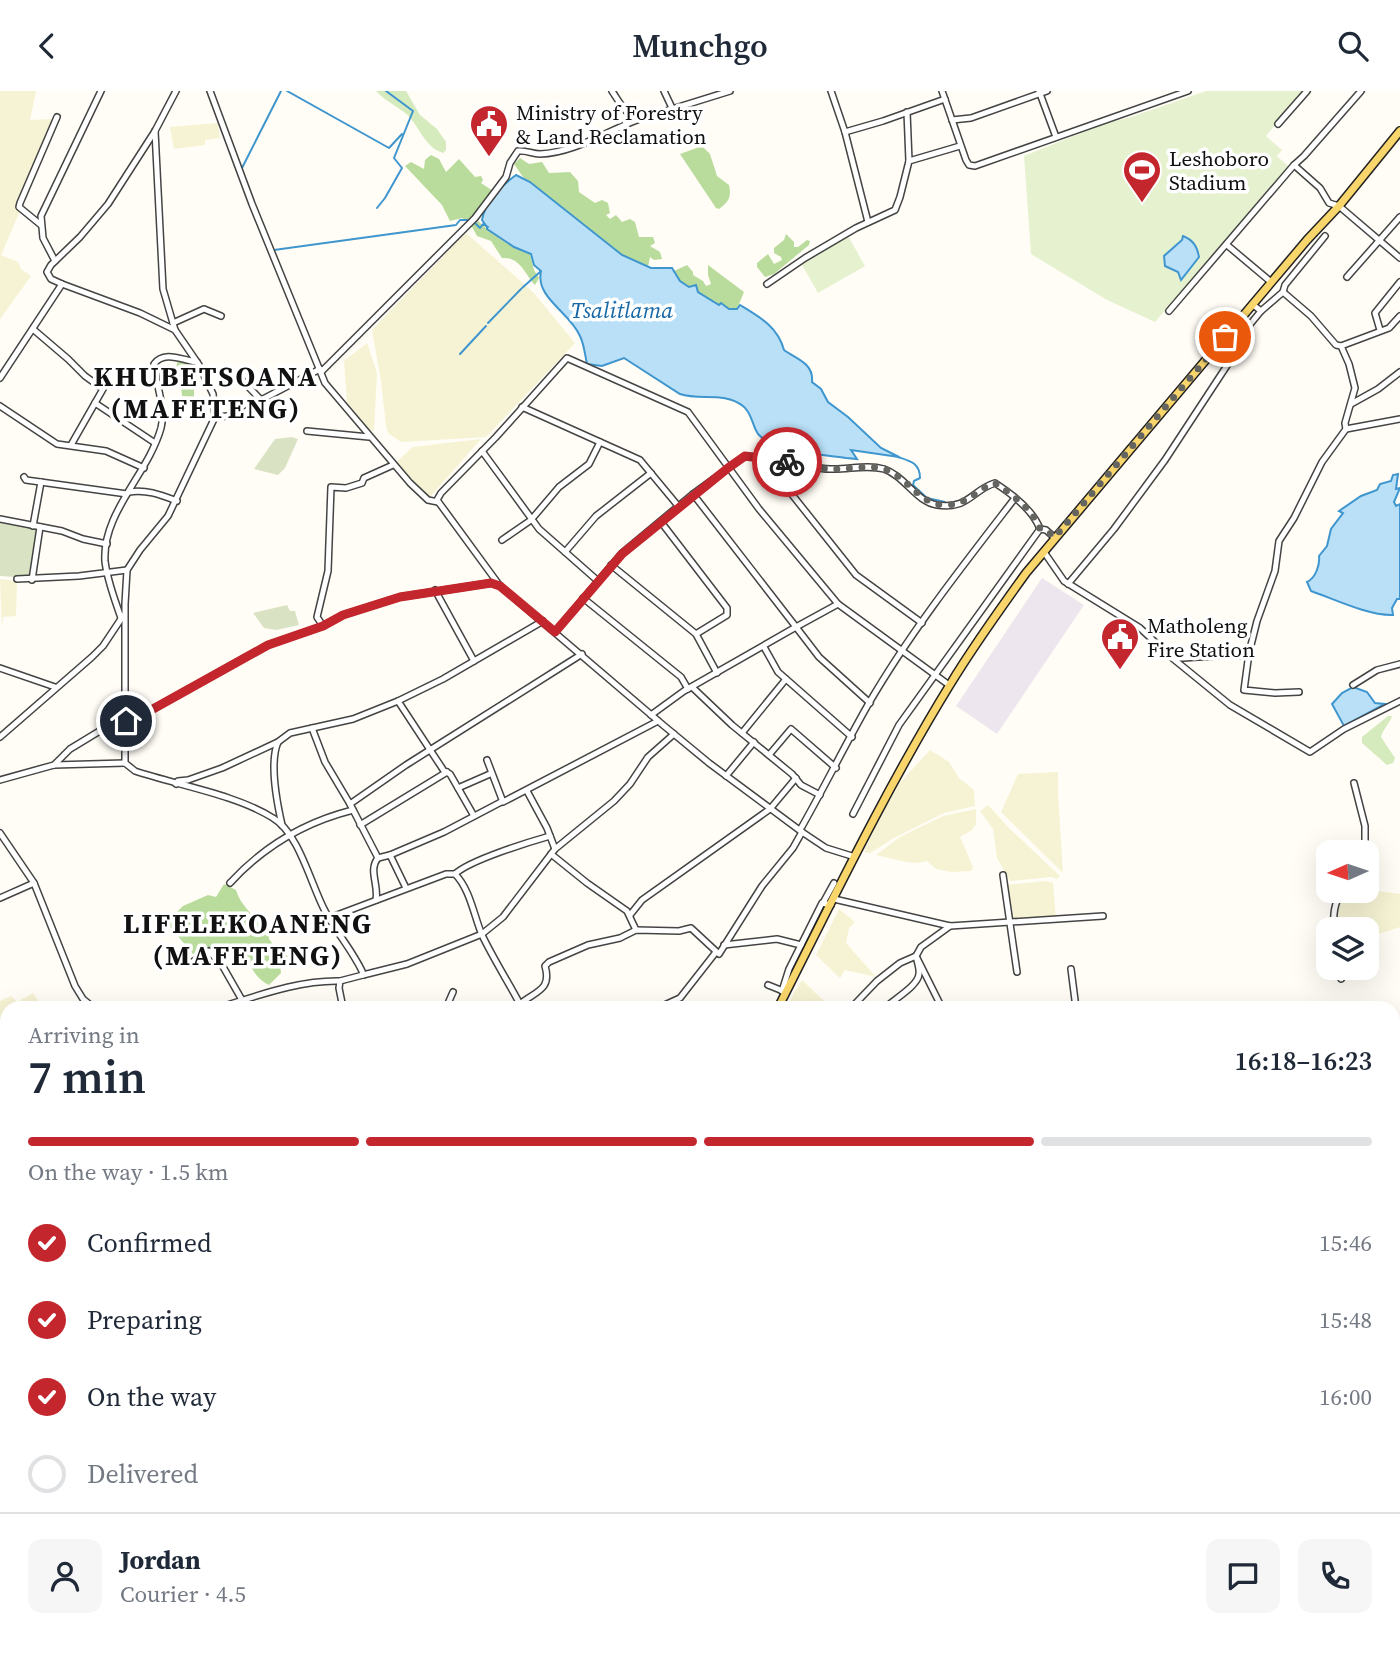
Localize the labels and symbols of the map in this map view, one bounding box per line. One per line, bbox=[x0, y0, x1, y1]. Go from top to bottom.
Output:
place label: Ministry of Forestry & Land Reclamation bbox=[516, 98, 707, 151]
public building icon: Ministry of Forestry & Land Reclamation bbox=[468, 103, 510, 158]
place label: Leshoboro Stadium bbox=[1169, 144, 1269, 197]
sports icon: Leshoboro Stadium bbox=[1121, 149, 1163, 204]
water label: Tsalitlama bbox=[571, 294, 673, 326]
pin bbox=[1195, 307, 1255, 367]
district label: KHUBETSOANA (MAFETENG) bbox=[93, 357, 319, 427]
courier bbox=[752, 427, 822, 497]
place label: Matholeng Fire Station bbox=[1147, 611, 1255, 664]
public building icon: Matholeng Fire Station bbox=[1099, 616, 1141, 671]
pin bbox=[96, 691, 156, 751]
north arrow bbox=[1316, 840, 1379, 903]
district label: LIFELEKOANENG (MAFETENG) bbox=[123, 904, 373, 974]

